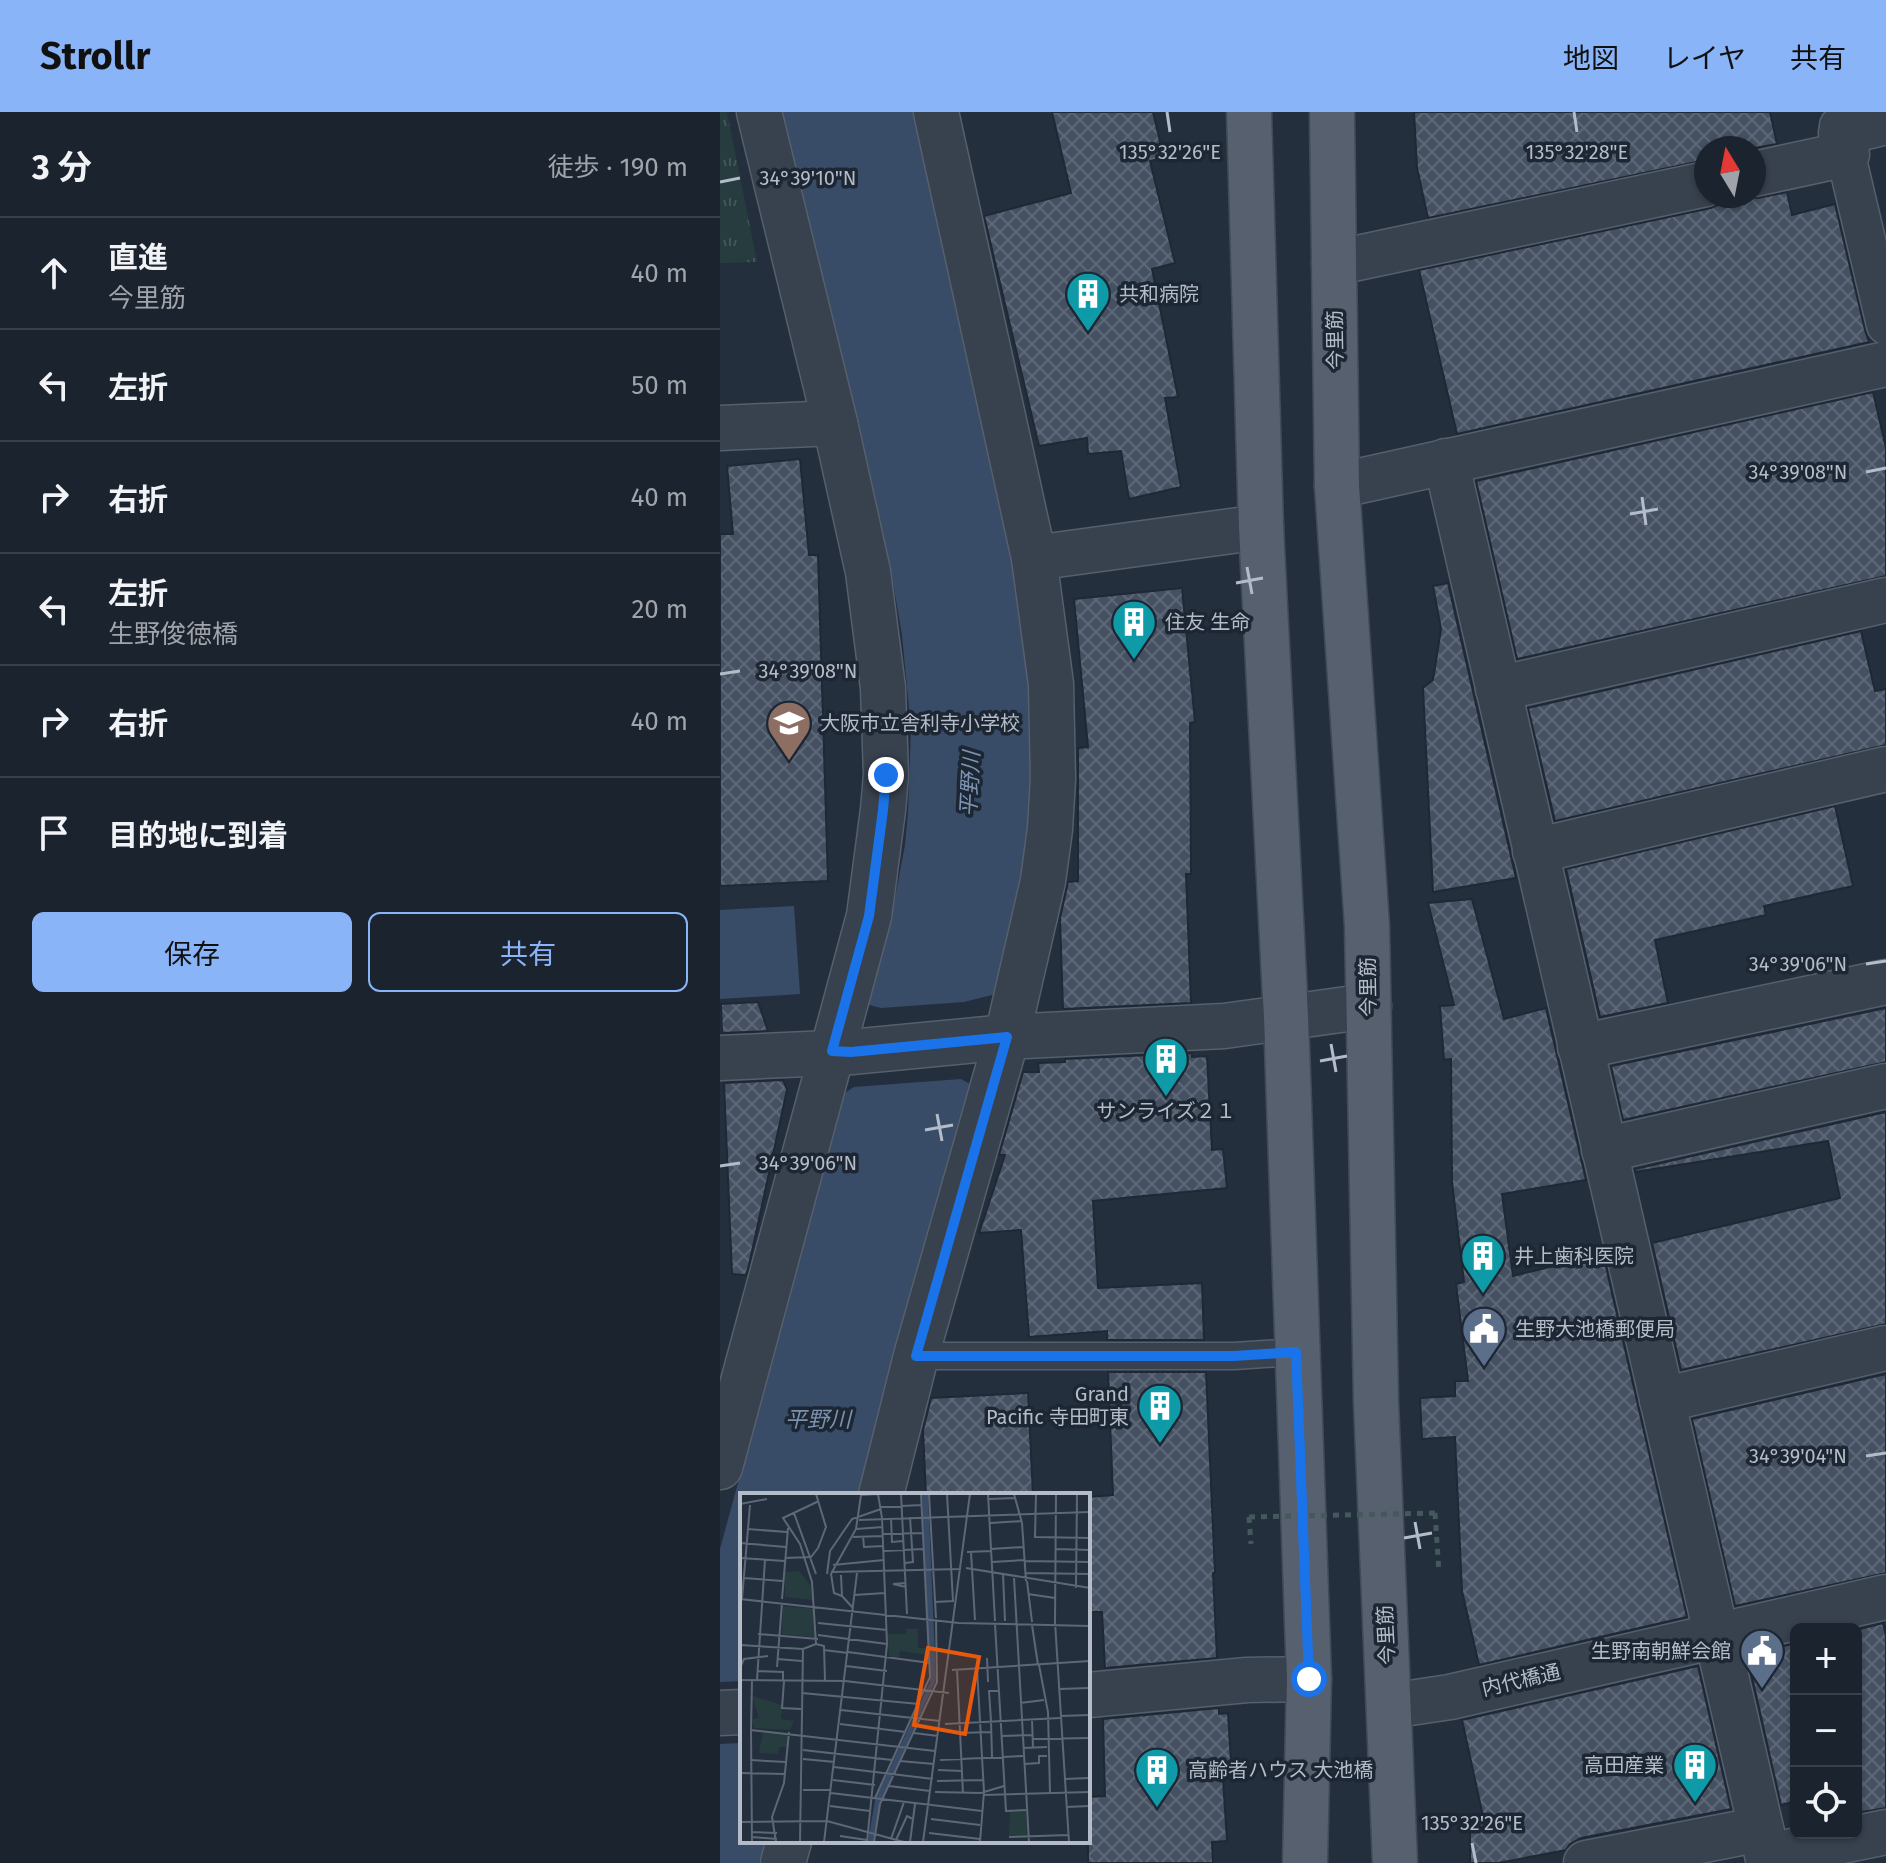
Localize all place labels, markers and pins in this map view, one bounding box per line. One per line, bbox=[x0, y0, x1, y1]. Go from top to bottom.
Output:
building icon: 共和病院 bbox=[1064, 270, 1112, 333]
place label: 共和病院 bbox=[1119, 282, 1199, 306]
building icon: 住友 生命 bbox=[1110, 598, 1158, 661]
place label: 住友 生命 bbox=[1165, 610, 1250, 634]
school or university icon: 大阪市立舎利寺小学校 bbox=[765, 699, 813, 762]
place label: 大阪市立舎利寺小学校 bbox=[820, 711, 1020, 735]
building icon: サンライズ２１ bbox=[1142, 1035, 1190, 1098]
place label: サンライズ２１ bbox=[1096, 1099, 1236, 1123]
building icon: 井上歯科医院 bbox=[1459, 1232, 1507, 1295]
place label: 井上歯科医院 bbox=[1514, 1244, 1634, 1268]
public building icon: 生野大池橋郵便局 bbox=[1460, 1305, 1508, 1368]
place label: 生野大池橋郵便局 bbox=[1515, 1317, 1675, 1341]
place label: Grand Pacific 寺田町東 bbox=[986, 1382, 1129, 1429]
building icon: Grand Pacific 寺田町東 bbox=[1136, 1382, 1184, 1445]
public building icon: 生野南朝鮮会館 bbox=[1738, 1627, 1786, 1690]
place label: 生野南朝鮮会館 bbox=[1591, 1639, 1731, 1663]
building icon: 高田産業 bbox=[1671, 1741, 1719, 1804]
building icon: 高齢者ハウス 大池橋 bbox=[1133, 1746, 1181, 1809]
place label: 高田産業 bbox=[1584, 1753, 1664, 1777]
place label: 高齢者ハウス 大池橋 bbox=[1188, 1758, 1373, 1782]

